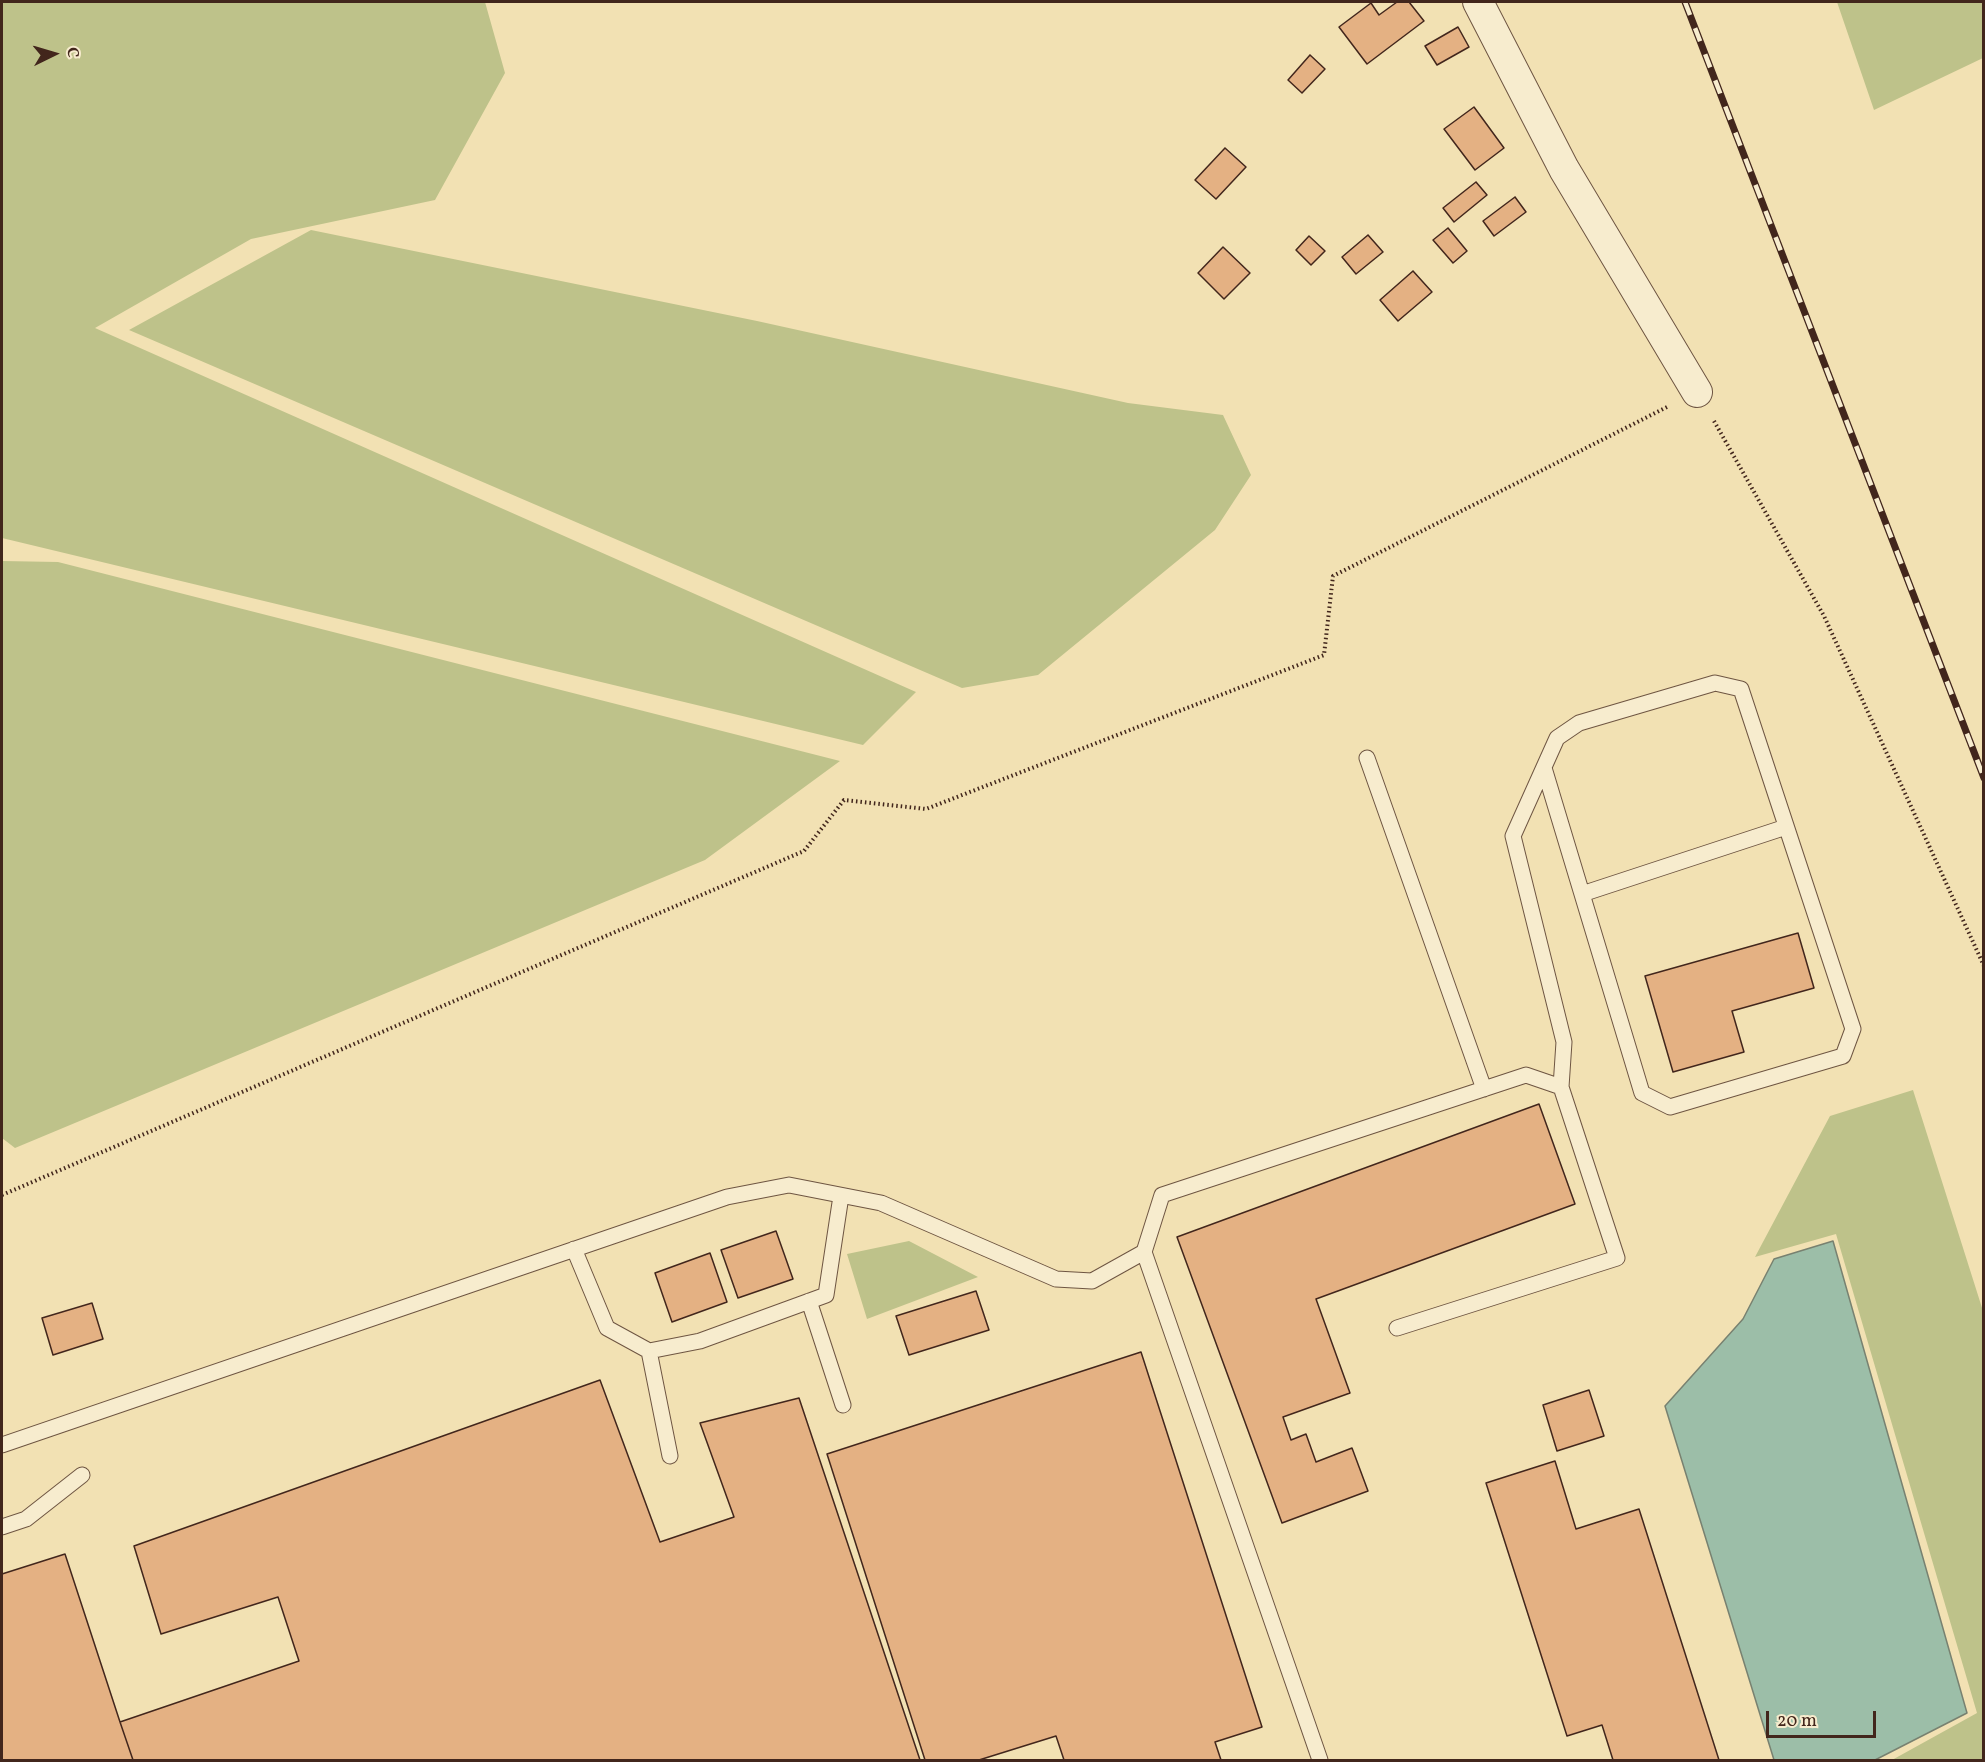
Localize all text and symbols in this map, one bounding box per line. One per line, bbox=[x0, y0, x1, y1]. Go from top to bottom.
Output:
north arrow bbox=[24, 24, 84, 84]
text: С bbox=[61, 46, 83, 59]
scale bar bbox=[1769, 1699, 1878, 1737]
text: 20 m bbox=[1777, 1709, 1817, 1734]

